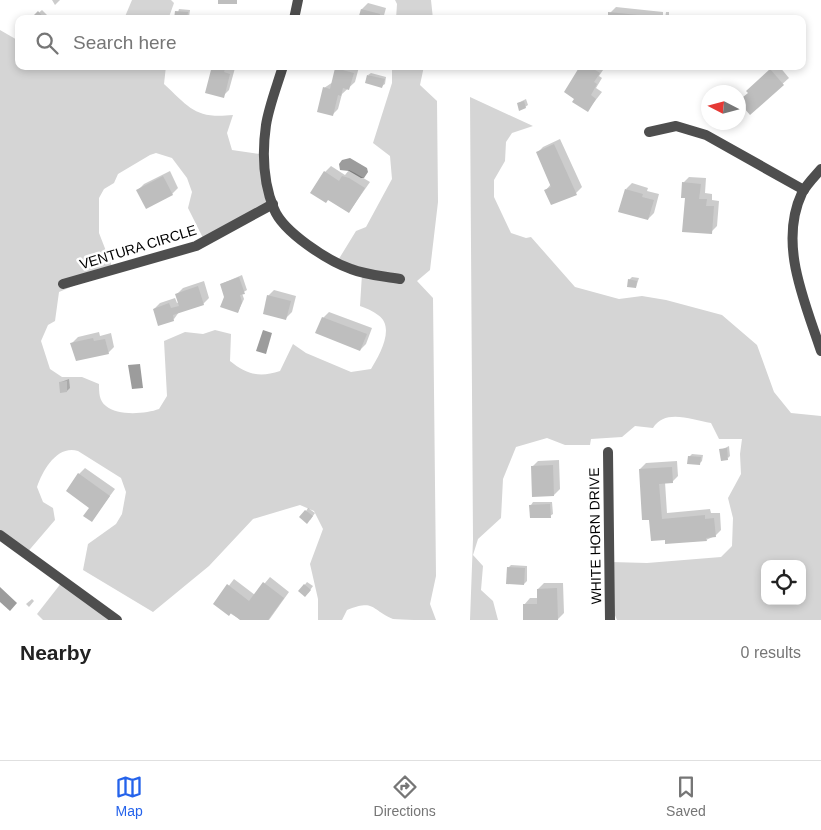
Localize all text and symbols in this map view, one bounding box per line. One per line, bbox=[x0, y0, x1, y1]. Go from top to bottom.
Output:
search box bbox=[15, 15, 806, 70]
icon: search bbox=[33, 29, 61, 57]
text: Search here bbox=[73, 32, 177, 53]
north arrow bbox=[701, 85, 746, 130]
street label: VENTURA CIRCLE bbox=[78, 222, 198, 272]
street label: WHITE HORN DRIVE bbox=[586, 467, 604, 605]
map controls bbox=[761, 560, 806, 605]
button: locate bbox=[761, 560, 806, 605]
text: Nearby bbox=[20, 641, 91, 664]
text: 0 results bbox=[741, 644, 801, 661]
tab: Map bbox=[115, 773, 143, 819]
tab: Directions bbox=[374, 773, 436, 819]
tab: Saved bbox=[666, 773, 706, 819]

